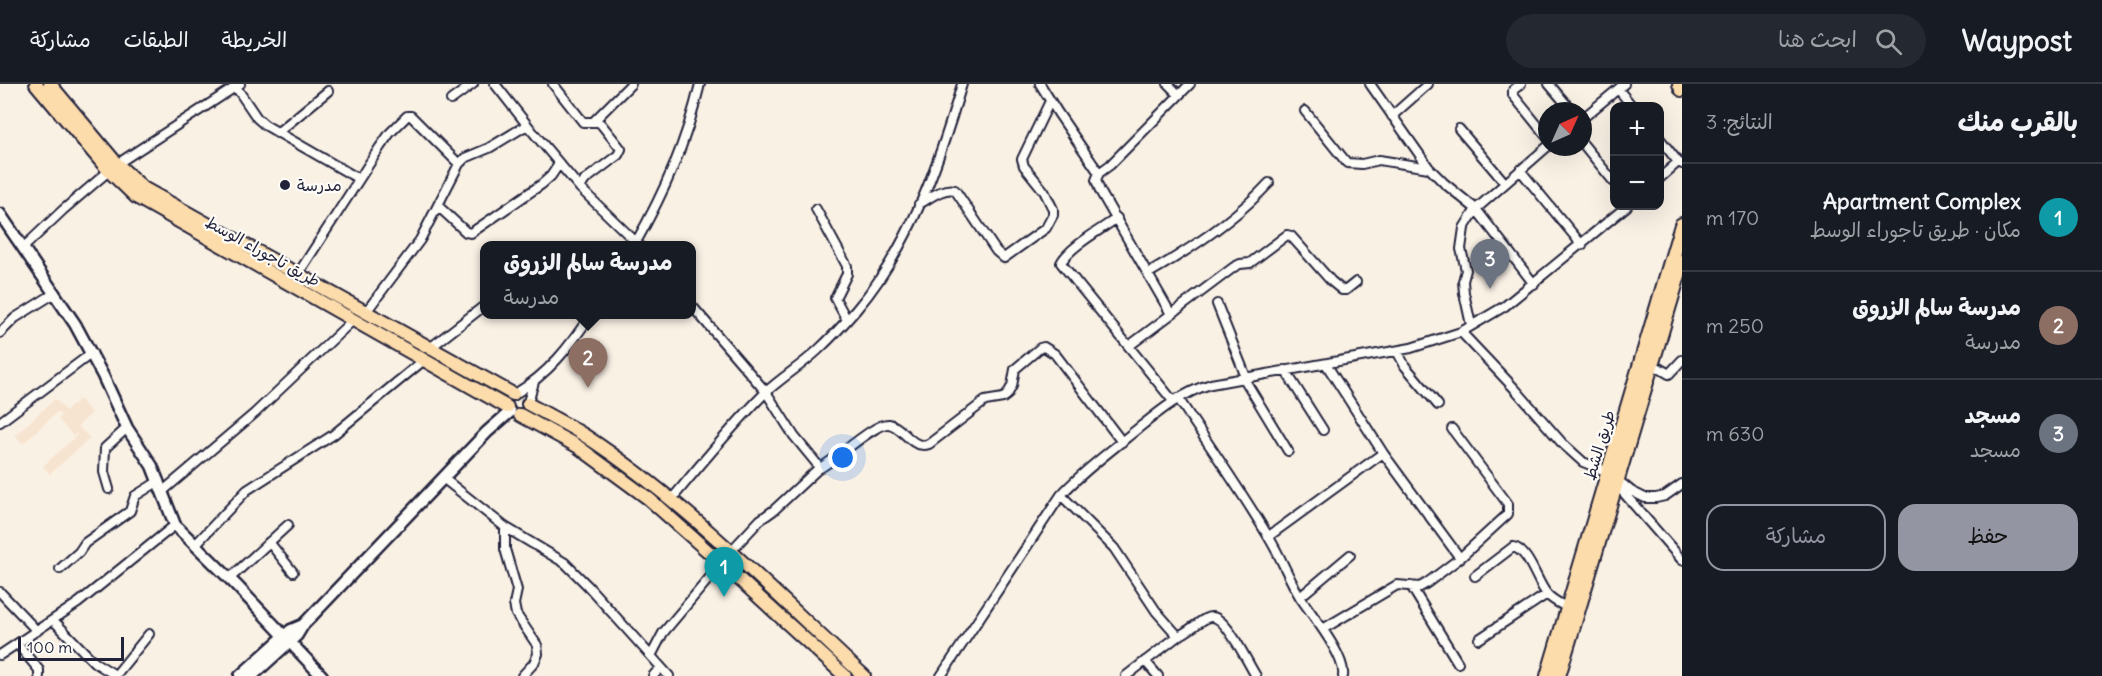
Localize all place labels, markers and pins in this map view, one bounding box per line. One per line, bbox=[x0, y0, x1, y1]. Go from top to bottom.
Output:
place label: مدرسة bbox=[297, 175, 342, 195]
marker: مدرسة bbox=[278, 178, 292, 192]
pin: 3 bbox=[1470, 240, 1510, 289]
pin: 2 bbox=[568, 338, 608, 388]
pin: 1 bbox=[704, 548, 744, 597]

